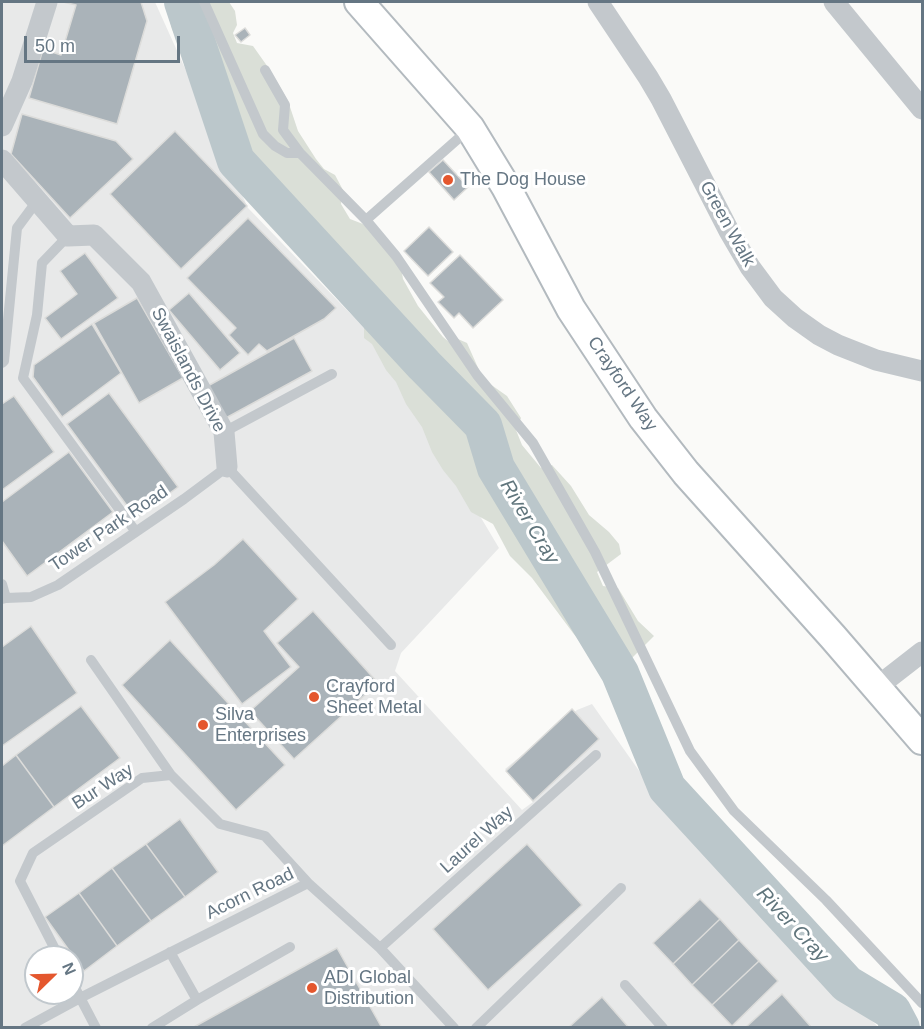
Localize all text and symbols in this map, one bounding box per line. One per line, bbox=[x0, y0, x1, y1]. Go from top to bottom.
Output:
scale bar bbox=[27, 24, 183, 62]
text: 50 m bbox=[35, 36, 75, 56]
place label: The Dog House bbox=[460, 169, 586, 191]
marker: The Dog House bbox=[441, 173, 455, 187]
street label: Green Walk bbox=[695, 177, 759, 271]
street label: Swaislands Drive bbox=[146, 304, 230, 436]
street label: Crayford Way bbox=[582, 333, 662, 435]
water label: River Cray bbox=[494, 475, 564, 569]
street label: Tower Park Road bbox=[46, 481, 172, 577]
place label: Crayford Sheet Metal bbox=[326, 676, 422, 718]
marker: Crayford Sheet Metal bbox=[307, 690, 321, 704]
place label: Silva Enterprises bbox=[215, 704, 306, 746]
marker: Silva Enterprises bbox=[196, 718, 210, 732]
street label: Bur Way bbox=[68, 759, 138, 815]
street label: Laurel Way bbox=[436, 802, 518, 878]
street label: Acorn Road bbox=[203, 863, 297, 925]
water label: River Cray bbox=[751, 882, 833, 968]
north arrow bbox=[24, 945, 84, 1005]
text: N bbox=[59, 960, 79, 977]
place label: ADI Global Distribution bbox=[324, 967, 414, 1010]
marker: ADI Global Distribution bbox=[305, 981, 319, 995]

